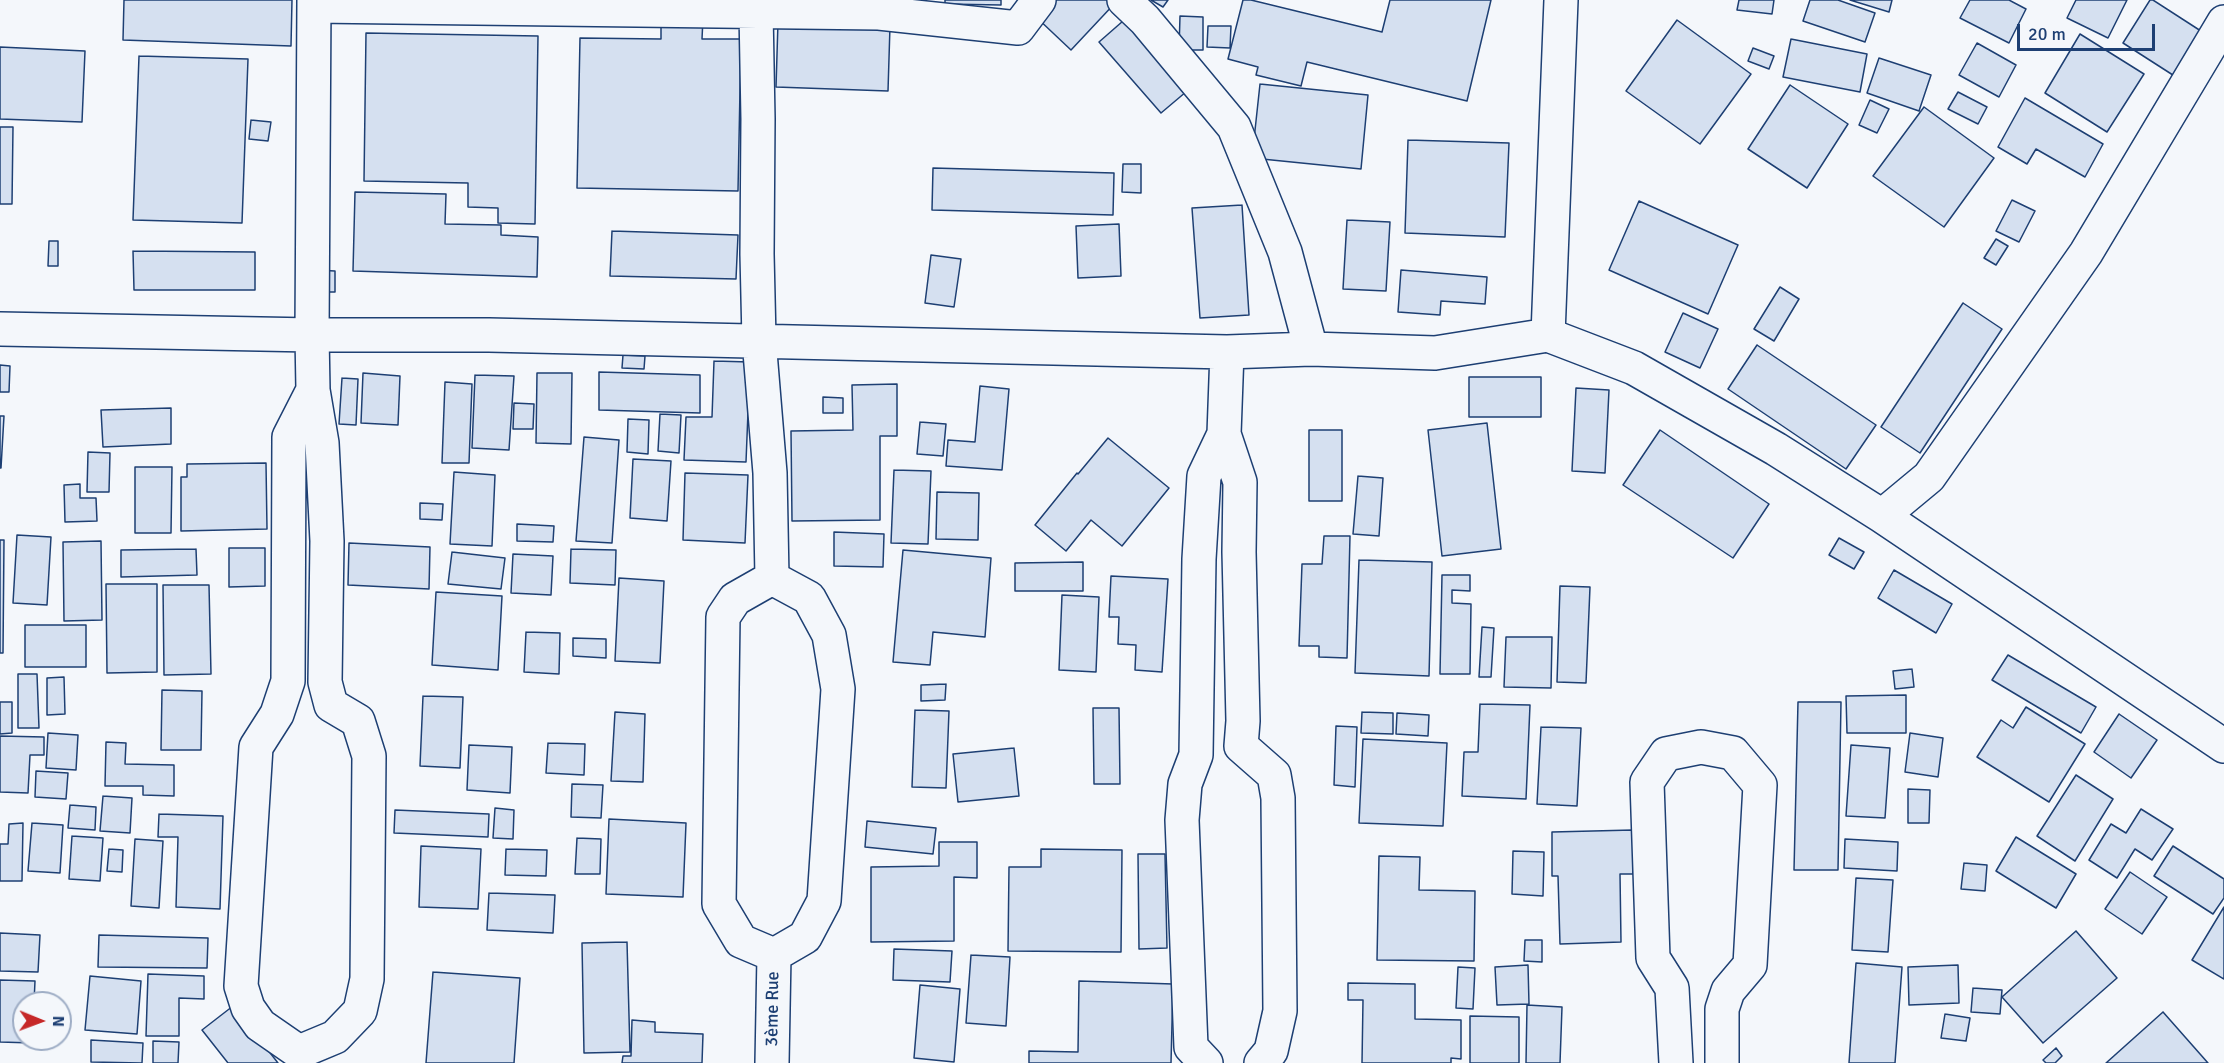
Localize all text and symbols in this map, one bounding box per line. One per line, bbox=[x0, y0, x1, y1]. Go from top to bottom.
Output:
scale bar bbox=[2020, 12, 2158, 50]
text: 20 m bbox=[2028, 23, 2066, 45]
street label: 3ème Rue bbox=[762, 971, 784, 1047]
north arrow bbox=[12, 991, 72, 1051]
text: N bbox=[48, 1016, 68, 1027]

